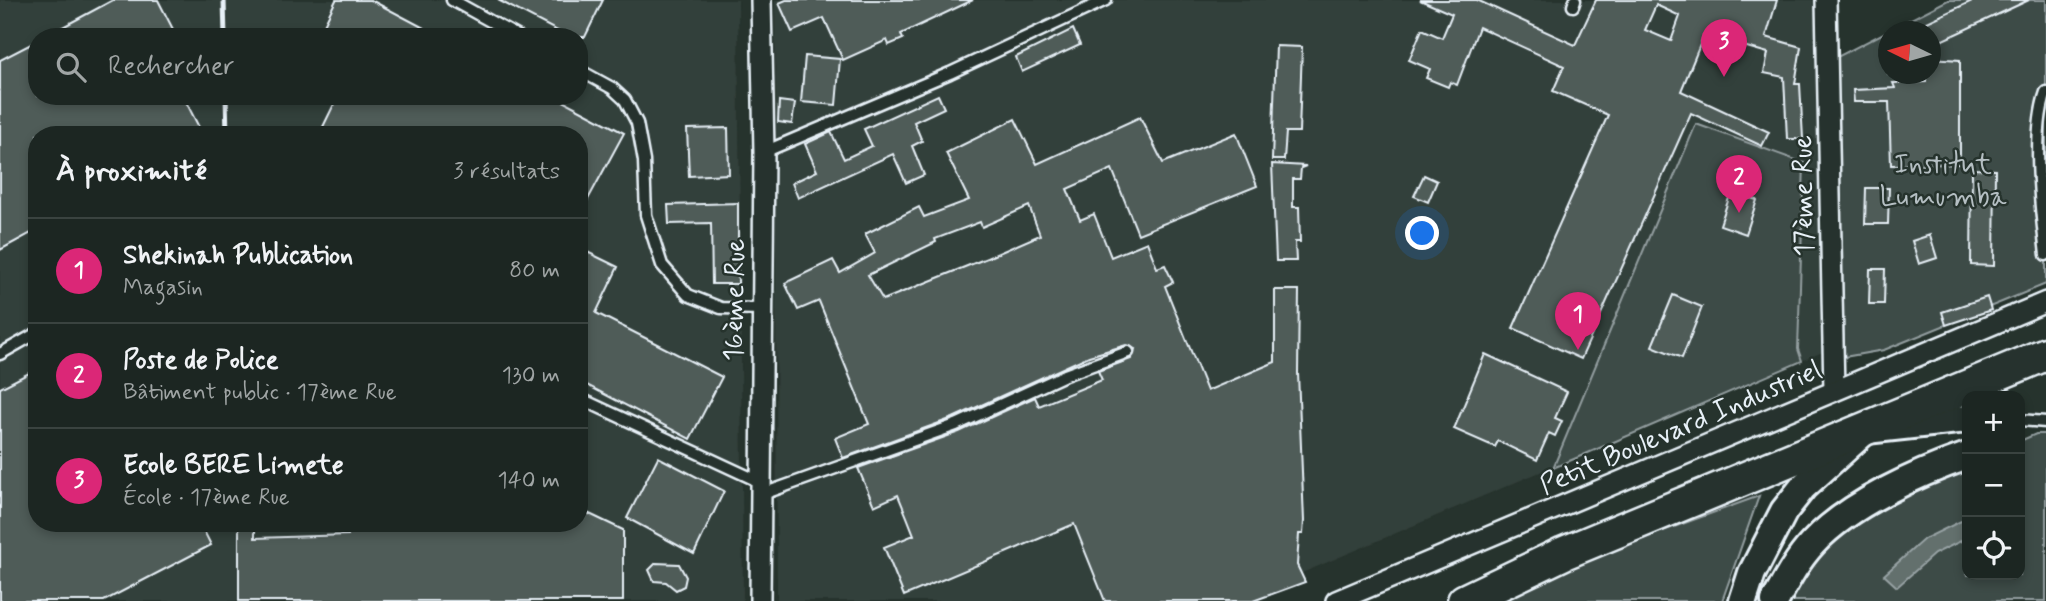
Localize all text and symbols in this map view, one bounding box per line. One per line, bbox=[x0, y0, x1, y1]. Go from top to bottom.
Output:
pin: 3 bbox=[1701, 19, 1747, 77]
north arrow bbox=[1878, 21, 1941, 84]
search box bbox=[28, 28, 588, 105]
icon: search bbox=[52, 48, 90, 86]
text: Rechercher bbox=[108, 50, 234, 84]
street label: 17ème Rue bbox=[1785, 135, 1824, 257]
park label: Institut Lumumba bbox=[1880, 147, 2007, 216]
text: À proximité bbox=[56, 152, 207, 191]
pin: 2 bbox=[1716, 155, 1762, 213]
text: 3 résultats bbox=[453, 157, 560, 187]
your location bbox=[1405, 216, 1439, 250]
street label: 16ème Rue bbox=[716, 238, 755, 362]
text: Shekinah Publication bbox=[123, 239, 353, 273]
text: 1 bbox=[74, 256, 84, 286]
text: 80 m bbox=[509, 256, 560, 286]
text: Magasin bbox=[123, 273, 203, 303]
pin: 1 bbox=[1555, 292, 1601, 350]
text: Poste de Police bbox=[123, 344, 278, 378]
street label: Petit Boulevard Industriel bbox=[1534, 352, 1828, 505]
text: 2 bbox=[73, 361, 85, 391]
text: 130 m bbox=[502, 361, 560, 391]
text: Bâtiment public · 17ème Rue bbox=[123, 378, 397, 408]
map controls bbox=[1962, 391, 2025, 580]
button: + bbox=[1962, 391, 2025, 454]
text: Ecole BERE Limete bbox=[123, 449, 344, 483]
button: − bbox=[1962, 454, 2025, 517]
text: 3 bbox=[74, 466, 84, 496]
text: 140 m bbox=[497, 466, 560, 496]
text: École · 17ème Rue bbox=[123, 483, 290, 513]
button: locate bbox=[1962, 517, 2025, 580]

